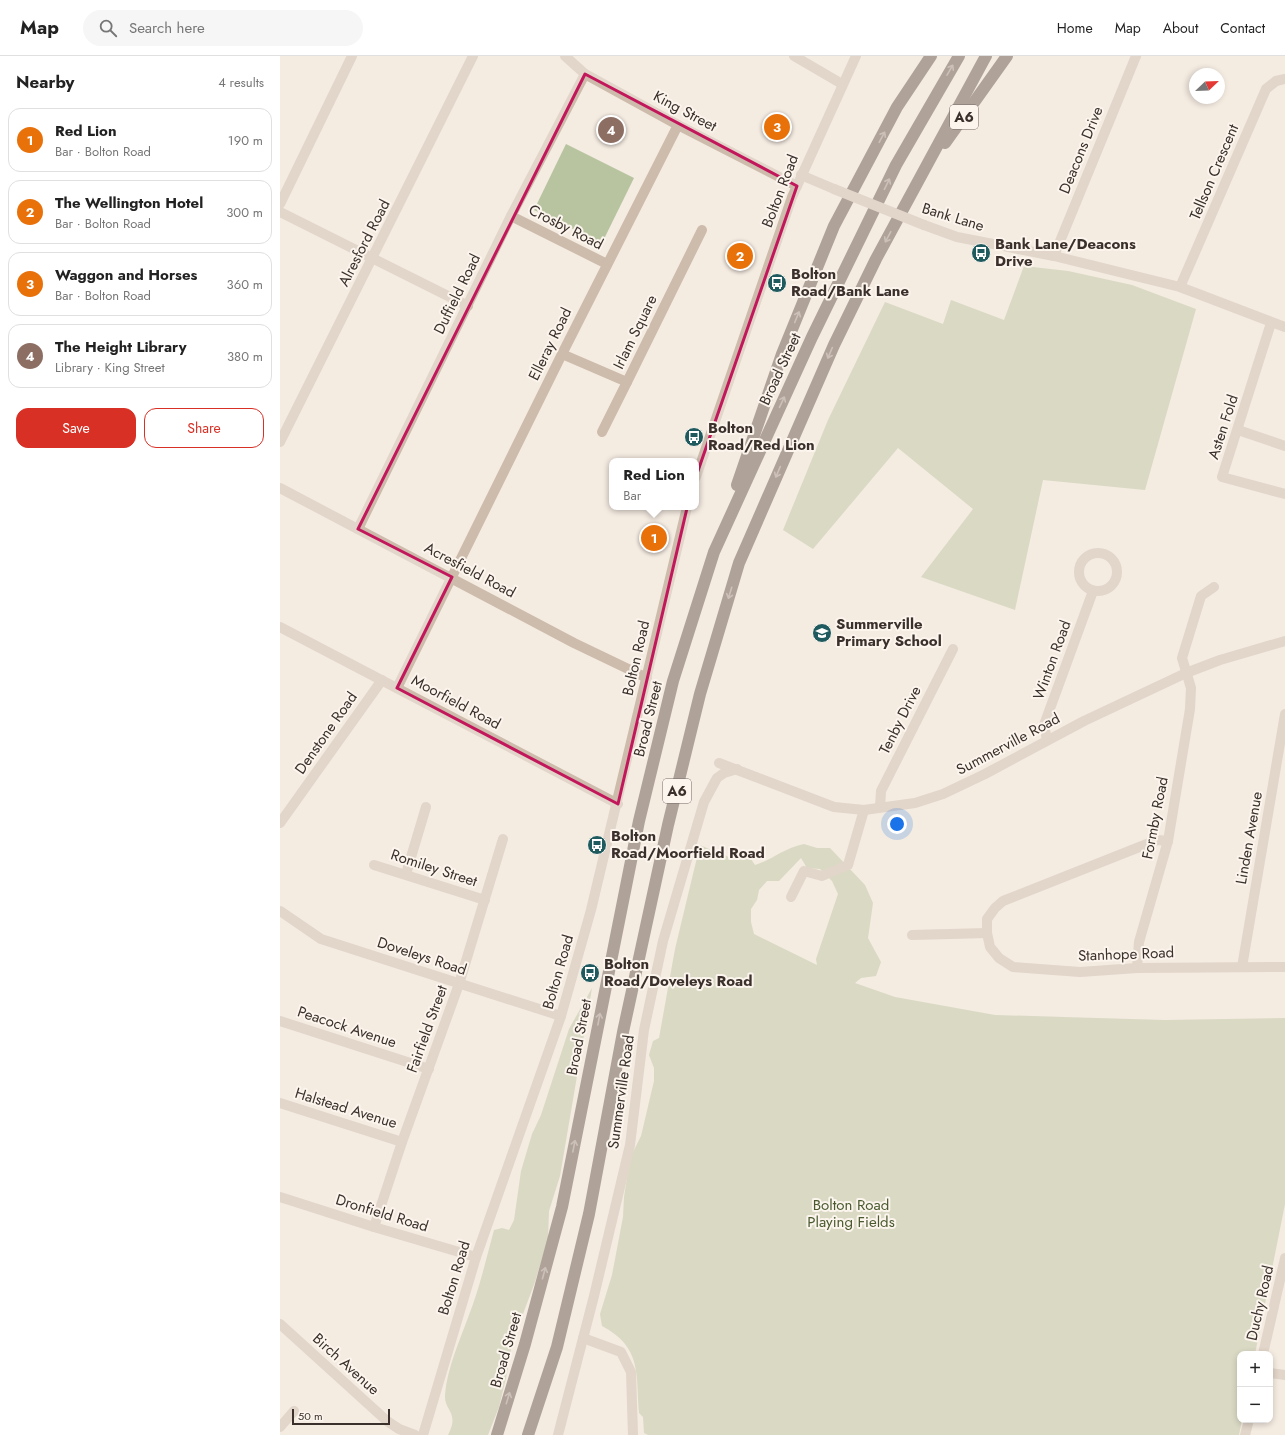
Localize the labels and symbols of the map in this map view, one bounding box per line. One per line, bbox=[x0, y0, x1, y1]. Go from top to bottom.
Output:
one-way arrow bbox=[947, 64, 955, 76]
north arrow bbox=[1189, 68, 1225, 104]
street label: King Street bbox=[649, 85, 721, 137]
street label: Deacons Drive bbox=[1054, 103, 1109, 197]
road number: A6 bbox=[950, 105, 978, 129]
pin: 3 bbox=[764, 112, 790, 142]
pin: 4 bbox=[598, 115, 624, 145]
street label: Tellson Crescent bbox=[1184, 120, 1244, 223]
one-way arrow bbox=[878, 131, 886, 143]
street label: Bolton Road bbox=[756, 151, 804, 231]
one-way arrow bbox=[884, 178, 891, 190]
street label: Alresford Road bbox=[333, 196, 395, 290]
street label: Bank Lane bbox=[919, 197, 987, 237]
street label: Crosby Road bbox=[525, 199, 607, 255]
one-way arrow bbox=[884, 231, 891, 243]
place label: Bank Lane/Deacons Drive bbox=[995, 233, 1136, 272]
pin: 2 bbox=[727, 241, 753, 271]
bus stop icon: Bank Lane/Deacons Drive bbox=[970, 242, 992, 264]
street label: Duffield Road bbox=[428, 250, 486, 338]
place label: Bolton Road/Bank Lane bbox=[791, 263, 909, 302]
bus stop icon: Bolton Road/Bank Lane bbox=[766, 272, 788, 294]
street label: Irlam Square bbox=[608, 291, 663, 373]
street label: Elleray Road bbox=[523, 304, 577, 384]
one-way arrow bbox=[793, 312, 801, 324]
street label: Broad Street bbox=[754, 329, 807, 409]
one-way arrow bbox=[826, 347, 833, 359]
street label: Asten Fold bbox=[1202, 392, 1244, 462]
one-way arrow bbox=[779, 396, 786, 408]
place label: Bolton Road/Red Lion bbox=[708, 417, 815, 456]
bus stop icon: Bolton Road/Red Lion bbox=[683, 426, 705, 448]
one-way arrow bbox=[774, 466, 781, 478]
pin: 1 bbox=[641, 523, 667, 553]
street label: Acresfield Road bbox=[420, 537, 520, 603]
one-way arrow bbox=[726, 586, 733, 599]
place label: Summerville Primary School bbox=[836, 613, 942, 652]
street label: Winton Road bbox=[1027, 617, 1077, 703]
street label: Bolton Road bbox=[617, 618, 655, 698]
school or university icon: Summerville Primary School bbox=[811, 622, 833, 644]
street label: Moorfield Road bbox=[407, 669, 505, 735]
street label: Broad Street bbox=[628, 678, 668, 759]
street label: Tenby Drive bbox=[873, 682, 927, 758]
street label: Denstone Road bbox=[289, 687, 363, 779]
street label: Summerville Road bbox=[952, 707, 1064, 781]
street label: Formby Road bbox=[1136, 775, 1174, 861]
road number: A6 bbox=[663, 779, 691, 803]
street label: Linden Avenue bbox=[1230, 790, 1268, 886]
your location bbox=[887, 814, 907, 834]
place label: Bolton Road/Moorfield Road bbox=[611, 825, 765, 864]
bus stop icon: Bolton Road/Moorfield Road bbox=[586, 834, 608, 856]
street label: Romiley Street bbox=[388, 844, 481, 892]
street label: Doveleys Road bbox=[375, 931, 469, 981]
street label: Bolton Road bbox=[537, 932, 579, 1012]
street label: Stanhope Road bbox=[1078, 941, 1174, 967]
place label: Bolton Road/Doveleys Road bbox=[604, 953, 752, 992]
bus stop icon: Bolton Road/Doveleys Road bbox=[579, 962, 601, 984]
street label: Fairfield Street bbox=[401, 982, 453, 1076]
street label: Broad Street bbox=[561, 996, 597, 1077]
street label: Peacock Avenue bbox=[295, 1001, 400, 1053]
one-way arrow bbox=[596, 1013, 604, 1026]
street label: Summerville Road bbox=[602, 1034, 640, 1150]
street label: Halstead Avenue bbox=[292, 1082, 400, 1134]
one-way arrow bbox=[570, 1140, 578, 1153]
street label: Dronfield Road bbox=[333, 1188, 431, 1238]
park label: Bolton Road Playing Fields bbox=[807, 1194, 895, 1233]
street label: Bolton Road bbox=[432, 1238, 476, 1318]
street label: Duchy Road bbox=[1241, 1263, 1279, 1343]
one-way arrow bbox=[541, 1267, 549, 1280]
street label: Broad Street bbox=[485, 1309, 527, 1390]
street label: Birch Avenue bbox=[308, 1328, 385, 1400]
one-way arrow bbox=[505, 1391, 512, 1404]
scale bar bbox=[292, 1407, 390, 1426]

